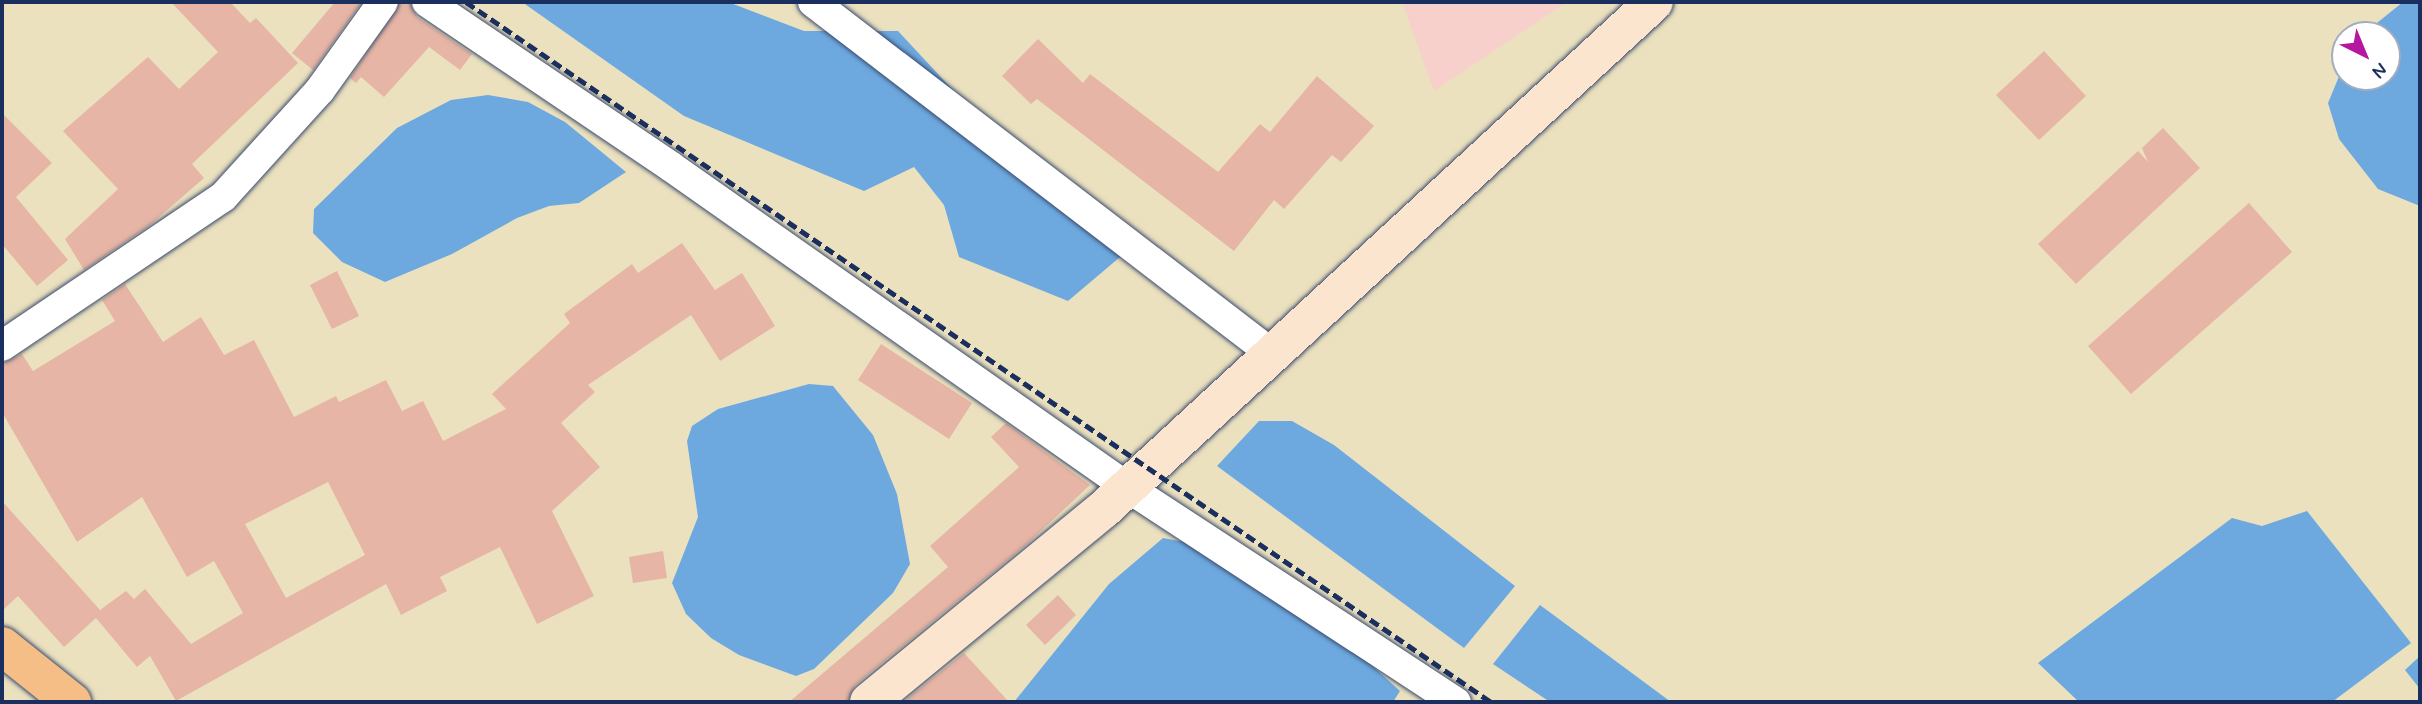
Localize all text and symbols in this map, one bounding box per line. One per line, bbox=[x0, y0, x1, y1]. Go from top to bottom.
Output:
north arrow bbox=[2331, 21, 2401, 91]
text: N bbox=[2366, 57, 2392, 84]

